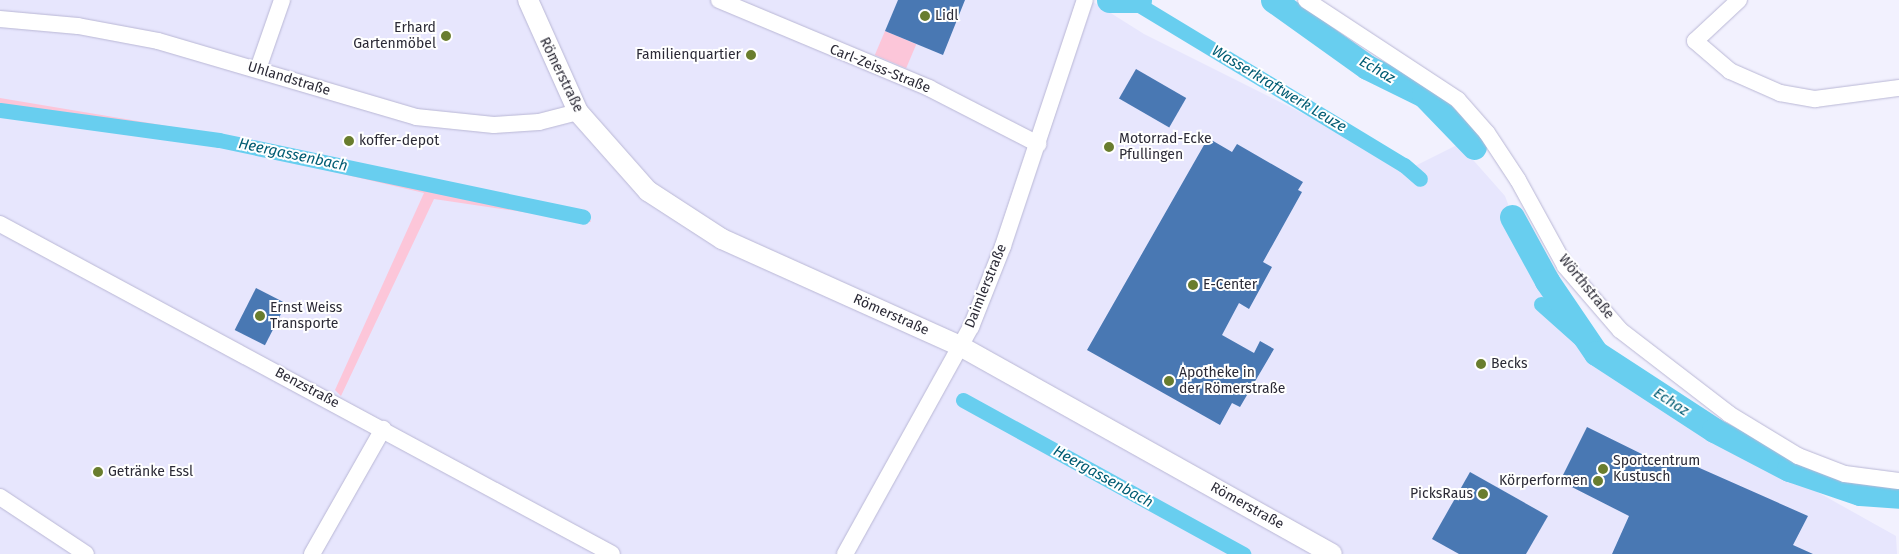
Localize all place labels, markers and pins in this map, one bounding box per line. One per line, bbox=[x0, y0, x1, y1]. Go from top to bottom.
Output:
place label: Lidl bbox=[935, 8, 958, 24]
marker: Lidl bbox=[919, 10, 931, 22]
place label: Erhard Gartenmöbel bbox=[353, 20, 436, 52]
marker: Erhard Gartenmöbel bbox=[440, 30, 452, 42]
place label: Familienquartier bbox=[636, 47, 741, 63]
marker: Familienquartier bbox=[745, 49, 757, 61]
place label: Motorrad-Ecke Pfullingen bbox=[1119, 131, 1212, 164]
place label: koffer-depot bbox=[359, 133, 439, 149]
marker: koffer-depot bbox=[343, 135, 355, 147]
marker: Motorrad-Ecke Pfullingen bbox=[1103, 141, 1115, 153]
place label: E-Center bbox=[1203, 277, 1257, 293]
marker: E-Center bbox=[1187, 279, 1199, 291]
place label: Ernst Weiss Transporte bbox=[270, 300, 342, 332]
marker: Ernst Weiss Transporte bbox=[254, 310, 266, 322]
place label: Becks bbox=[1491, 356, 1527, 372]
marker: Becks bbox=[1475, 358, 1487, 370]
place label: Apotheke in der Römerstraße bbox=[1179, 365, 1285, 398]
marker: Apotheke in der Römerstraße bbox=[1163, 375, 1175, 387]
place label: Sportcentrum Kustusch bbox=[1613, 453, 1700, 486]
marker: Sportcentrum Kustusch bbox=[1597, 463, 1609, 475]
place label: Getränke Essl bbox=[108, 464, 193, 480]
marker: Getränke Essl bbox=[92, 466, 104, 478]
place label: Körperformen bbox=[1499, 473, 1588, 489]
marker: Körperformen bbox=[1592, 475, 1604, 487]
place label: PicksRaus bbox=[1410, 486, 1473, 502]
marker: PicksRaus bbox=[1477, 488, 1489, 500]

